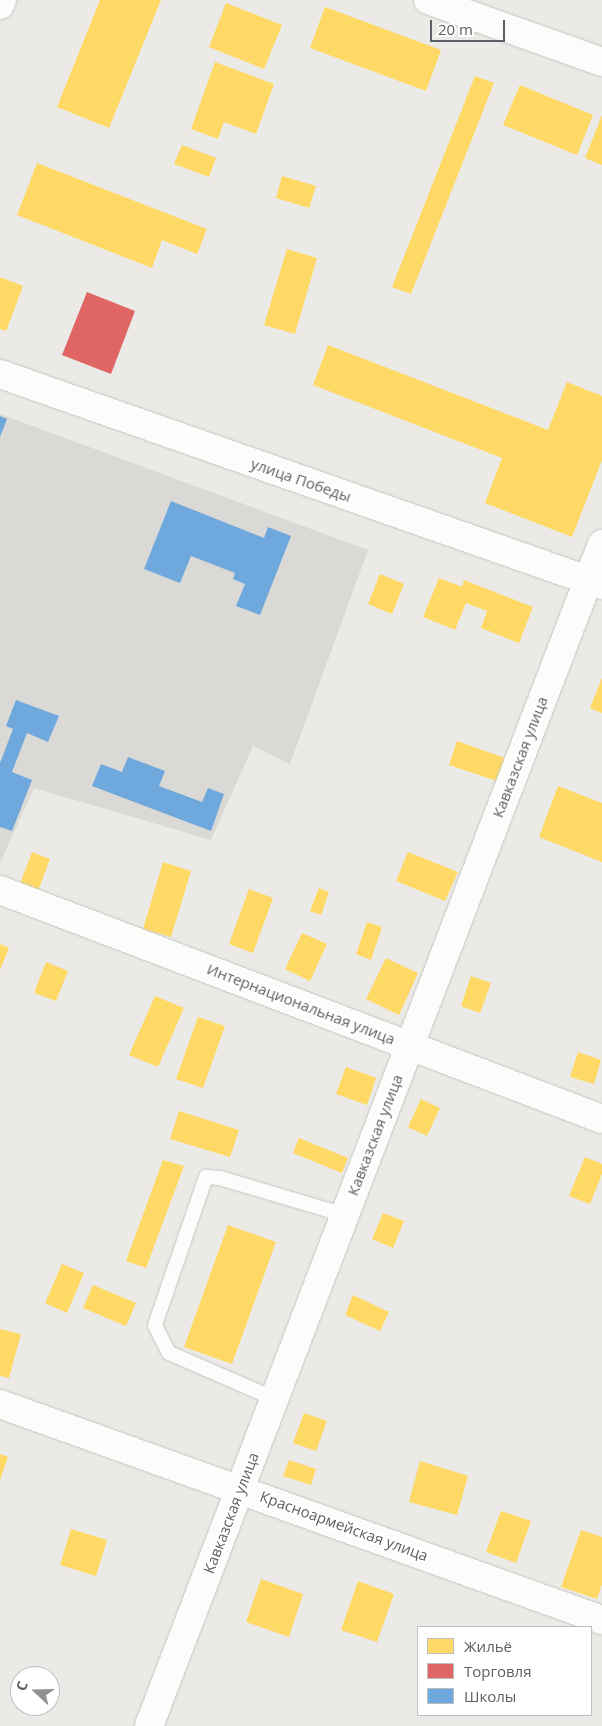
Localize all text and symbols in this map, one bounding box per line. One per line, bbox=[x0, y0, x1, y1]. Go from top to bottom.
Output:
scale bar bbox=[432, 10, 507, 42]
text: 20 m bbox=[438, 19, 473, 39]
street label: улица Победы bbox=[249, 454, 353, 506]
street label: Кавказская улица bbox=[489, 694, 551, 820]
street label: Интернациональная улица bbox=[204, 960, 398, 1048]
street label: Кавказская улица bbox=[344, 1072, 406, 1198]
street label: Кавказская улица bbox=[200, 1450, 262, 1576]
street label: Красноармейская улица bbox=[257, 1487, 431, 1565]
legend bbox=[417, 1626, 592, 1716]
text: Жильё bbox=[464, 1636, 512, 1656]
text: Торговля bbox=[464, 1661, 531, 1681]
north arrow bbox=[10, 1666, 60, 1716]
text: С bbox=[11, 1678, 32, 1693]
text: Школы bbox=[464, 1686, 516, 1706]

